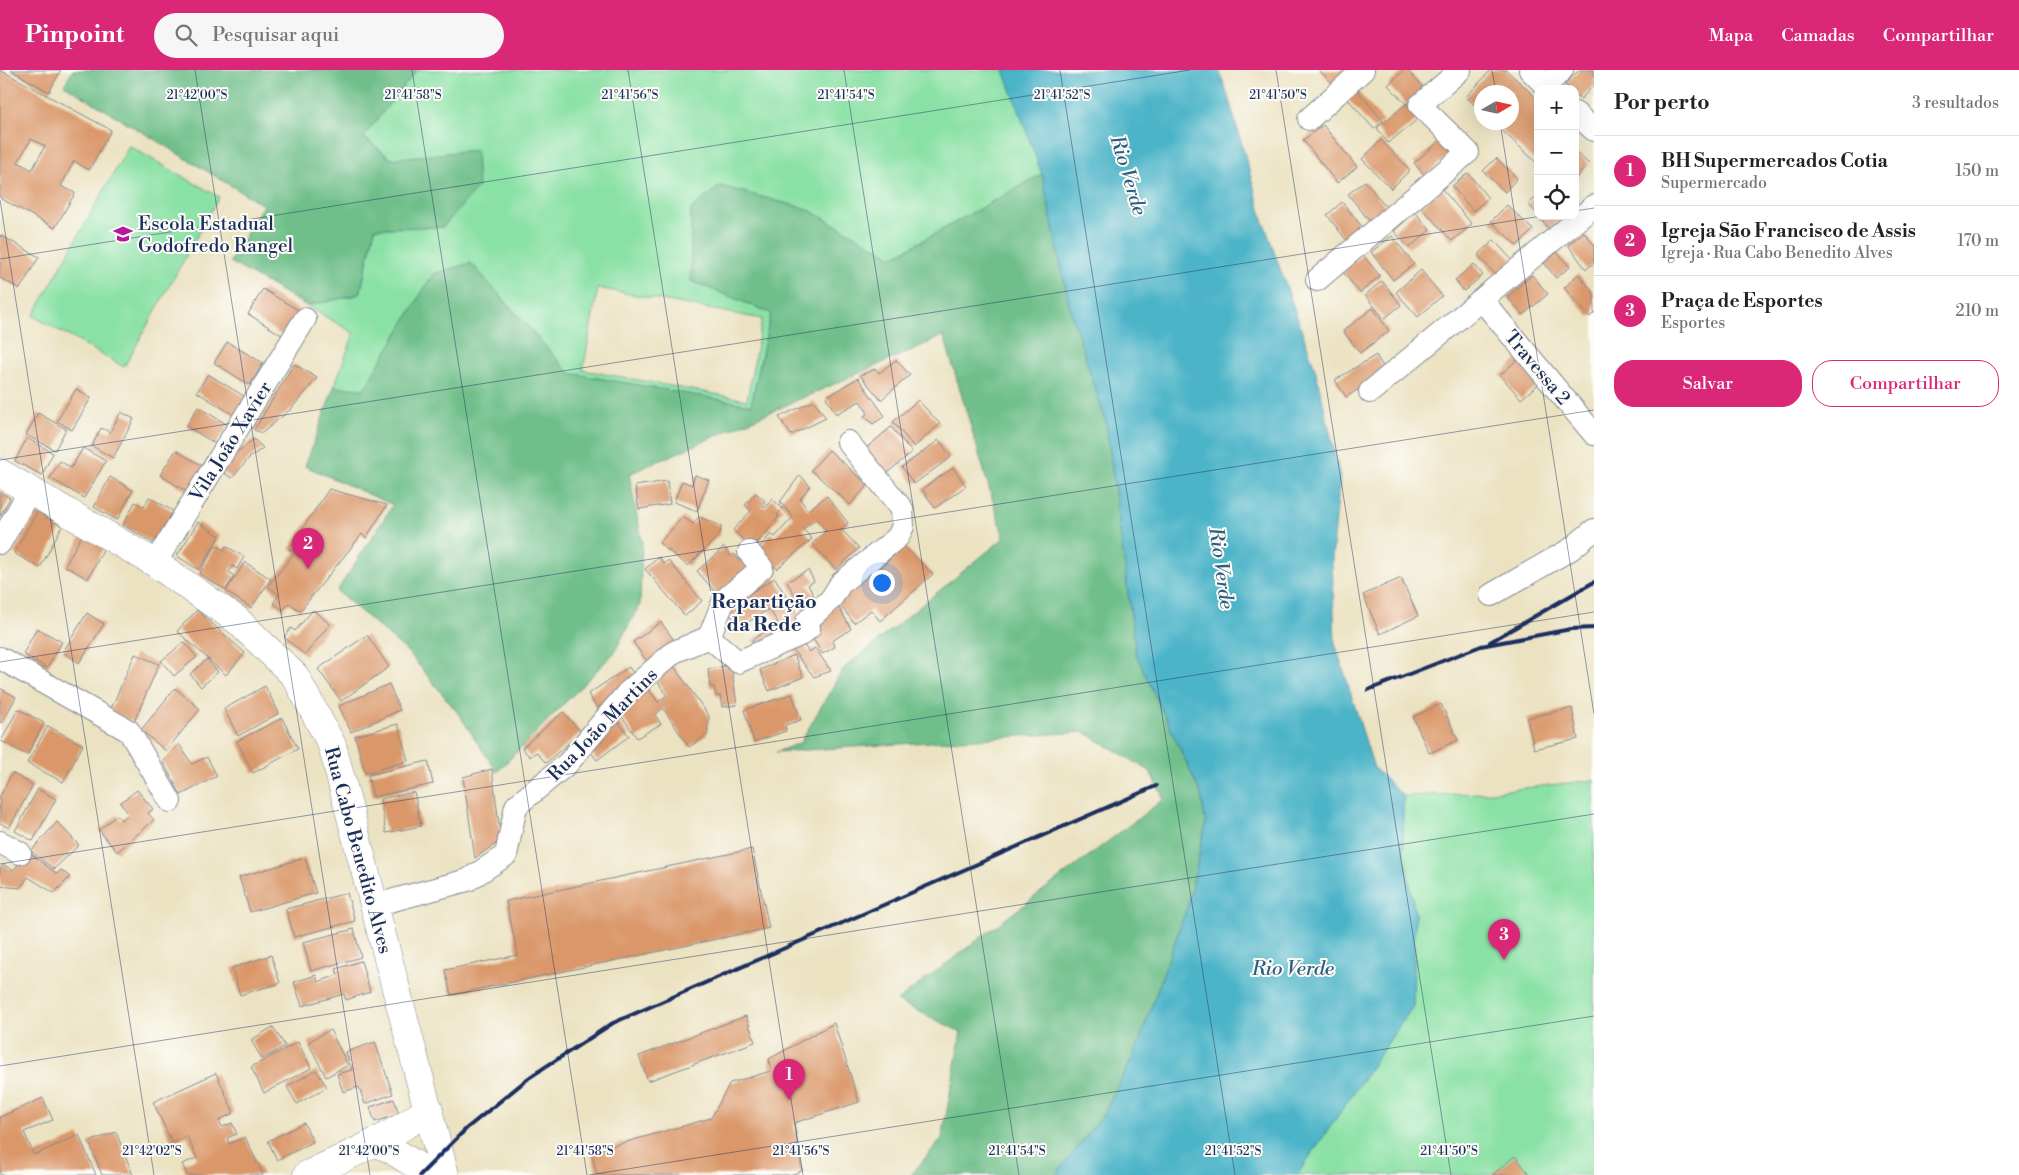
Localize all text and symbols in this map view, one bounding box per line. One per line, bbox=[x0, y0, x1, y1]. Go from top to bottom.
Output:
search box bbox=[154, 13, 504, 58]
text: Pinpoint bbox=[25, 20, 124, 50]
icon: search bbox=[172, 21, 200, 49]
text: Pesquisar aqui bbox=[212, 23, 339, 47]
text: Mapa bbox=[1709, 24, 1753, 47]
text: Camadas bbox=[1781, 24, 1855, 47]
text: Compartilhar bbox=[1883, 24, 1994, 47]
north arrow bbox=[1474, 85, 1519, 130]
map controls bbox=[1534, 85, 1579, 220]
button: + bbox=[1534, 85, 1579, 130]
text: 21°42'00"S bbox=[167, 88, 227, 103]
text: 21°41'58"S bbox=[384, 88, 442, 103]
text: 21°41'56"S bbox=[601, 88, 659, 103]
text: 21°41'54"S bbox=[817, 88, 875, 103]
text: 21°41'52"S bbox=[1034, 88, 1090, 103]
text: 21°41'50"S bbox=[1249, 88, 1307, 103]
text: Por perto bbox=[1614, 90, 1710, 116]
text: 3 resultados bbox=[1912, 93, 1999, 113]
button: − bbox=[1534, 130, 1579, 175]
water label: Rio Verde bbox=[1103, 131, 1152, 219]
text: BH Supermercados Cotia bbox=[1661, 149, 1888, 173]
text: 1 bbox=[1626, 161, 1634, 181]
text: 150 m bbox=[1955, 161, 1999, 181]
text: Supermercado bbox=[1661, 173, 1767, 193]
button: locate bbox=[1534, 175, 1579, 220]
place label: Escola Estadual Godofredo Rangel bbox=[138, 212, 293, 258]
text: Igreja São Francisco de Assis bbox=[1661, 219, 1916, 243]
school or university icon: Escola Estadual Godofredo Rangel bbox=[112, 223, 134, 245]
text: 2 bbox=[1625, 231, 1635, 251]
text: 170 m bbox=[1957, 231, 1999, 251]
text: Igreja · Rua Cabo Benedito Alves bbox=[1661, 243, 1893, 263]
text: Praça de Esportes bbox=[1661, 289, 1823, 313]
text: 3 bbox=[1625, 301, 1635, 321]
text: 210 m bbox=[1955, 301, 1999, 321]
text: Esportes bbox=[1661, 313, 1725, 333]
street label: Travessa 2 bbox=[1499, 325, 1575, 410]
button: Salvar bbox=[1614, 360, 1802, 407]
button: Compartilhar bbox=[1812, 360, 1999, 407]
street label: Vila João Xavier bbox=[184, 377, 277, 507]
water label: Rio Verde bbox=[1202, 525, 1239, 611]
pin: 2 bbox=[292, 528, 324, 569]
your location bbox=[869, 570, 895, 596]
district label: Repartição da Rede bbox=[711, 590, 817, 638]
street label: Rua João Martins bbox=[543, 663, 663, 786]
street label: Rua Cabo Benedito Alves bbox=[319, 744, 397, 956]
pin: 3 bbox=[1488, 919, 1520, 960]
water label: Rio Verde bbox=[1251, 957, 1335, 982]
pin: 1 bbox=[773, 1059, 805, 1100]
text: 21°42'02"S bbox=[122, 1144, 182, 1159]
text: 21°42'00"S bbox=[339, 1144, 399, 1159]
text: 21°41'58"S bbox=[556, 1144, 614, 1159]
text: 21°41'56"S bbox=[772, 1144, 830, 1159]
text: 21°41'54"S bbox=[988, 1144, 1046, 1159]
text: 21°41'52"S bbox=[1205, 1144, 1261, 1159]
text: 21°41'50"S bbox=[1420, 1144, 1478, 1159]

